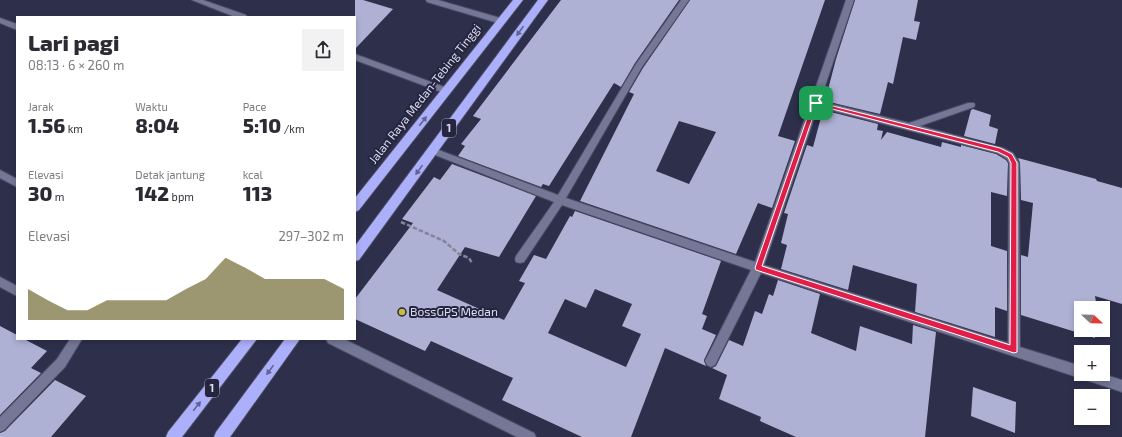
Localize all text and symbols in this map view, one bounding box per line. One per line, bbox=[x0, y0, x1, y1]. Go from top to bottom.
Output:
street label: Jalan Raya Medan-Tebing Tinggi bbox=[365, 21, 483, 166]
one-way arrow bbox=[516, 26, 525, 37]
text: Lari pagi bbox=[28, 29, 119, 55]
button: share bbox=[302, 29, 344, 71]
text: 08:13 · 6 × 260 m bbox=[28, 57, 124, 73]
pin bbox=[799, 86, 833, 120]
icon: arrive bbox=[805, 92, 827, 114]
text: Jarak bbox=[28, 100, 54, 113]
text: Waktu bbox=[135, 100, 168, 113]
text: Pace bbox=[243, 100, 266, 113]
text: 1.56 bbox=[28, 113, 65, 137]
text: 8:04 bbox=[135, 113, 179, 137]
text: 5:10 bbox=[243, 113, 281, 137]
one-way arrow bbox=[418, 116, 427, 127]
road number: 1 bbox=[442, 119, 456, 137]
text: km bbox=[65, 122, 83, 135]
text: /km bbox=[281, 122, 305, 135]
one-way arrow bbox=[415, 165, 423, 175]
text: Elevasi bbox=[28, 168, 63, 181]
text: Detak jantung bbox=[135, 168, 205, 181]
text: kcal bbox=[243, 168, 263, 181]
text: 30 bbox=[28, 181, 52, 205]
text: 142 bbox=[135, 181, 169, 205]
text: 113 bbox=[243, 181, 272, 205]
text: m bbox=[52, 190, 64, 203]
text: bpm bbox=[169, 190, 194, 203]
text: Elevasi bbox=[28, 228, 70, 244]
text: 297–302 m bbox=[279, 228, 344, 244]
north arrow bbox=[1074, 301, 1110, 337]
map controls bbox=[1074, 301, 1110, 425]
place label: BossGPS Medan bbox=[410, 304, 498, 318]
marker: BossGPS Medan bbox=[397, 307, 407, 317]
button: + bbox=[1074, 345, 1110, 381]
one-way arrow bbox=[265, 365, 274, 376]
road number: 1 bbox=[205, 379, 219, 397]
button: − bbox=[1074, 389, 1110, 425]
one-way arrow bbox=[193, 401, 202, 412]

